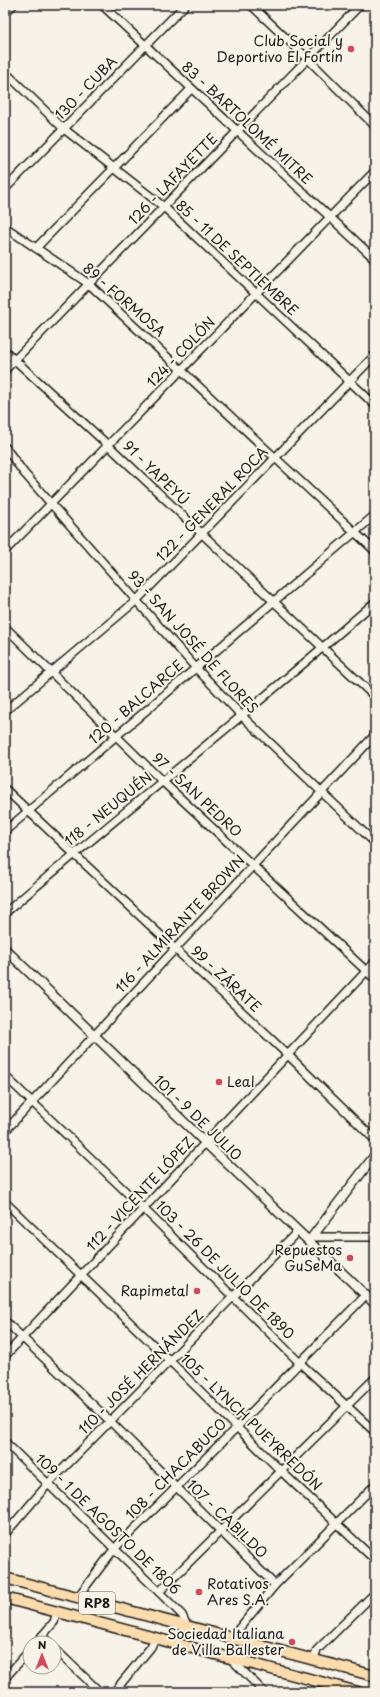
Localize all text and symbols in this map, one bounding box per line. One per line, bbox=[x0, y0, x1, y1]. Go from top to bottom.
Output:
place label: Club Social y Deportivo El Fortín bbox=[216, 30, 343, 67]
marker: Club Social y Deportivo El Fortín bbox=[346, 44, 356, 54]
street label: 130 - CUBA bbox=[50, 51, 122, 124]
street label: 83 - BARTOLOMÉ MITRE bbox=[177, 56, 317, 189]
street label: 126 - LAFAYETTE bbox=[123, 128, 222, 229]
street label: 85 - 11 DE SEPTIEMBRE bbox=[171, 195, 304, 320]
street label: 89 - FORMOSA bbox=[78, 258, 170, 341]
street label: 124 - COLÓN bbox=[141, 312, 220, 392]
street label: 91 - YAPEYÚ bbox=[119, 436, 194, 510]
street label: 122 - GENERAL ROCA bbox=[151, 441, 272, 566]
street label: 93 - SAN JOSÉ DE FLORES bbox=[123, 566, 263, 718]
street label: 120 - BALCARCE bbox=[84, 654, 188, 749]
street label: 97 - SAN PEDRO bbox=[148, 748, 247, 842]
street label: 118 - NEUQUÉN bbox=[59, 766, 156, 851]
street label: 116 - ALMIRANTE BROWN bbox=[110, 850, 249, 997]
street label: 99 - ZÁRATE bbox=[186, 940, 266, 1017]
street label: 101 - 9 DE JULIO bbox=[150, 1070, 247, 1165]
place label: Leal bbox=[227, 1071, 255, 1092]
marker: Leal bbox=[214, 1077, 224, 1087]
street label: 112 - VICENTE LÓPEZ bbox=[81, 1132, 198, 1256]
street label: 103 - 26 DE JULIO DE 1890 bbox=[151, 1195, 300, 1344]
place label: Repuestos GuSeMa bbox=[275, 1239, 342, 1276]
marker: Repuestos GuSeMa bbox=[345, 1253, 355, 1263]
place label: Rapimetal bbox=[120, 1280, 189, 1301]
marker: Rapimetal bbox=[192, 1286, 202, 1296]
street label: 110 - JOSÉ HERNÁNDEZ bbox=[73, 1304, 208, 1439]
street label: 105 - LYNCH PUEYRREDÓN bbox=[176, 1348, 327, 1495]
street label: 108 - CHACABUCO bbox=[120, 1413, 231, 1524]
street label: 109 - 1 DE AGOSTO DE 1806 bbox=[31, 1448, 186, 1599]
street label: 107 - CABILDO bbox=[182, 1475, 272, 1563]
place label: Rotativos Ares S.A. bbox=[207, 1573, 269, 1610]
marker: Rotativos Ares S.A. bbox=[194, 1587, 204, 1597]
road number: RP8 bbox=[79, 1592, 115, 1614]
place label: Sociedad Italiana de Villa Ballester bbox=[167, 1623, 284, 1660]
north arrow bbox=[22, 1635, 62, 1675]
text: N bbox=[38, 1636, 47, 1653]
marker: Sociedad Italiana de Villa Ballester bbox=[287, 1637, 297, 1647]

